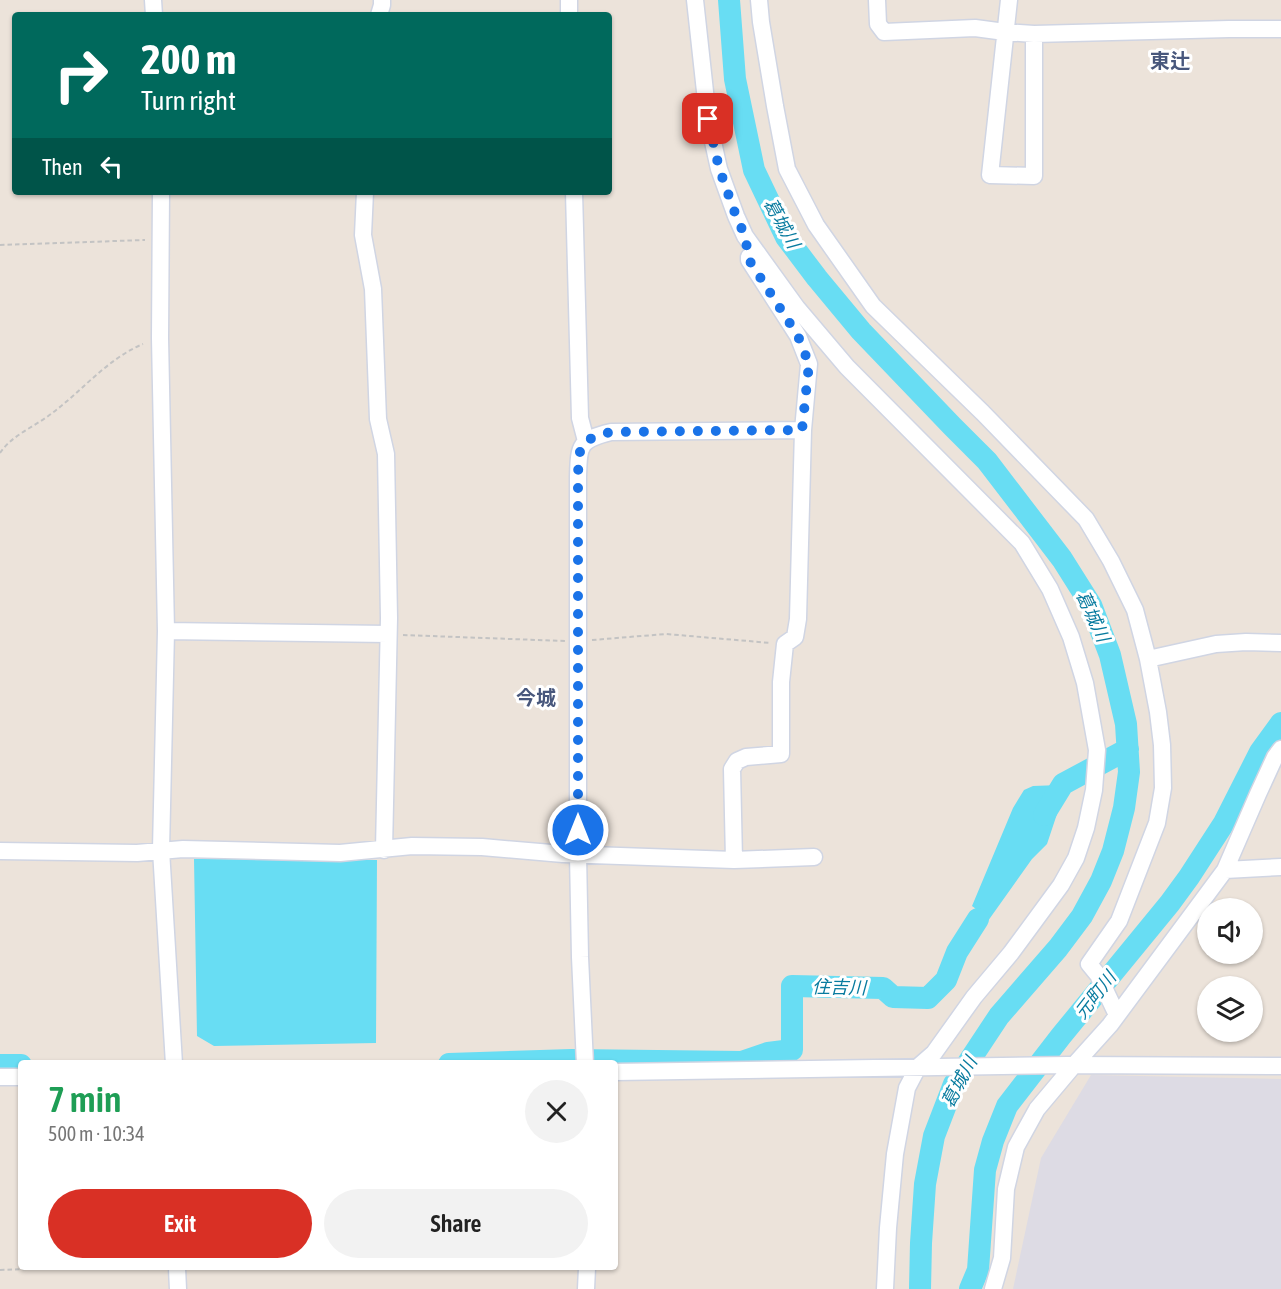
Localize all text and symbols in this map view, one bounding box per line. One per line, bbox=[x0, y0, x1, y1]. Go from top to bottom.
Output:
text: 200 m bbox=[141, 35, 236, 83]
icon: right bbox=[42, 36, 120, 114]
district label: 東辻 bbox=[1150, 49, 1190, 72]
text: Turn right bbox=[141, 85, 236, 116]
pin bbox=[682, 93, 733, 144]
icon: arrive bbox=[691, 102, 724, 135]
icon: left bbox=[95, 150, 128, 183]
text: Then bbox=[42, 154, 83, 180]
water label: 葛城川 bbox=[760, 194, 805, 253]
water label: 葛城川 bbox=[1072, 587, 1115, 647]
district label: 今城 bbox=[516, 686, 556, 709]
position arrow bbox=[546, 798, 610, 862]
map controls bbox=[1197, 898, 1263, 1042]
button: sound bbox=[1197, 898, 1263, 964]
water label: 元町川 bbox=[1070, 966, 1121, 1023]
water label: 住吉川 bbox=[812, 976, 868, 998]
button: layers bbox=[1197, 976, 1263, 1042]
water label: 葛城川 bbox=[937, 1051, 982, 1111]
text: 7 min bbox=[48, 1078, 122, 1120]
button: close bbox=[525, 1080, 588, 1143]
text: 500 m · 10:34 bbox=[48, 1122, 145, 1145]
button: Exit bbox=[48, 1189, 312, 1258]
button: Share bbox=[324, 1189, 588, 1258]

